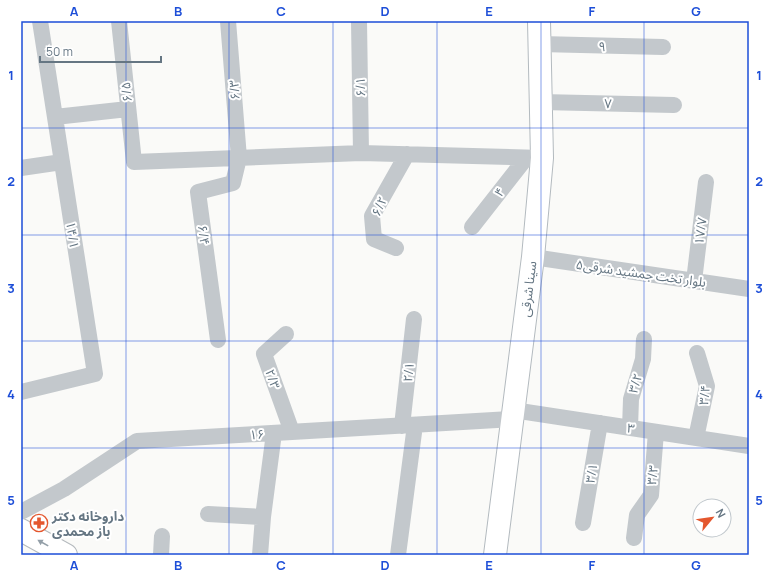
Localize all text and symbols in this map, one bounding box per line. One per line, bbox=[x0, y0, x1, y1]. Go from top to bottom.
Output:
text: A bbox=[70, 2, 79, 20]
text: B bbox=[174, 2, 182, 20]
text: C bbox=[276, 2, 286, 20]
text: D bbox=[380, 2, 390, 20]
text: E bbox=[485, 2, 493, 20]
text: F bbox=[589, 2, 596, 20]
text: G bbox=[691, 2, 701, 20]
street label: ۹ bbox=[598, 37, 606, 55]
scale bar bbox=[40, 38, 161, 64]
text: 50 m bbox=[46, 43, 73, 60]
text: 1 bbox=[8, 66, 14, 84]
text: 1 bbox=[756, 66, 762, 84]
street label: ۶/۱ bbox=[351, 77, 369, 97]
street label: ۶/۳ bbox=[224, 79, 244, 101]
street label: ۶/۵ bbox=[116, 81, 136, 103]
street label: ۷ bbox=[604, 94, 612, 112]
text: 2 bbox=[7, 172, 15, 190]
text: 2 bbox=[755, 172, 763, 190]
street label: ۴ bbox=[490, 184, 508, 200]
street label: ۶/۲ bbox=[367, 193, 391, 219]
street label: ۱۷/۷ bbox=[689, 216, 711, 246]
street label: ۱۴/۱ bbox=[62, 220, 84, 250]
street label: ۶/۴ bbox=[194, 224, 214, 246]
street label: بلوار تخت جمشید شرقی۵ bbox=[575, 255, 707, 291]
street label: سینا شرقی bbox=[516, 260, 540, 318]
text: 3 bbox=[7, 279, 15, 297]
text: 3 bbox=[755, 279, 763, 297]
street label: ۲/۱ bbox=[398, 361, 418, 383]
street label: ۲/۳ bbox=[261, 367, 285, 391]
street label: ۳/۲ bbox=[624, 371, 646, 395]
street label: ۳/۴ bbox=[694, 384, 714, 406]
text: 4 bbox=[7, 385, 15, 403]
text: 4 bbox=[755, 385, 763, 403]
street label: ۳ bbox=[626, 419, 636, 437]
street label: ۱۶ bbox=[249, 425, 265, 443]
street label: ۳/۱ bbox=[580, 462, 602, 484]
street label: ۳/۳ bbox=[642, 464, 662, 486]
text: 5 bbox=[7, 491, 15, 509]
text: 5 bbox=[755, 491, 763, 509]
north arrow bbox=[692, 498, 732, 538]
text: N bbox=[713, 506, 730, 520]
place label: داروخانه دکتر باز محمدی bbox=[51, 507, 124, 540]
pharmacy icon: داروخانه دکتر باز محمدی bbox=[29, 513, 49, 533]
one-way arrow bbox=[37, 539, 49, 546]
text: A bbox=[70, 556, 79, 574]
text: B bbox=[174, 556, 182, 574]
text: C bbox=[276, 556, 286, 574]
text: D bbox=[380, 556, 390, 574]
text: E bbox=[485, 556, 493, 574]
text: F bbox=[589, 556, 596, 574]
text: G bbox=[691, 556, 701, 574]

